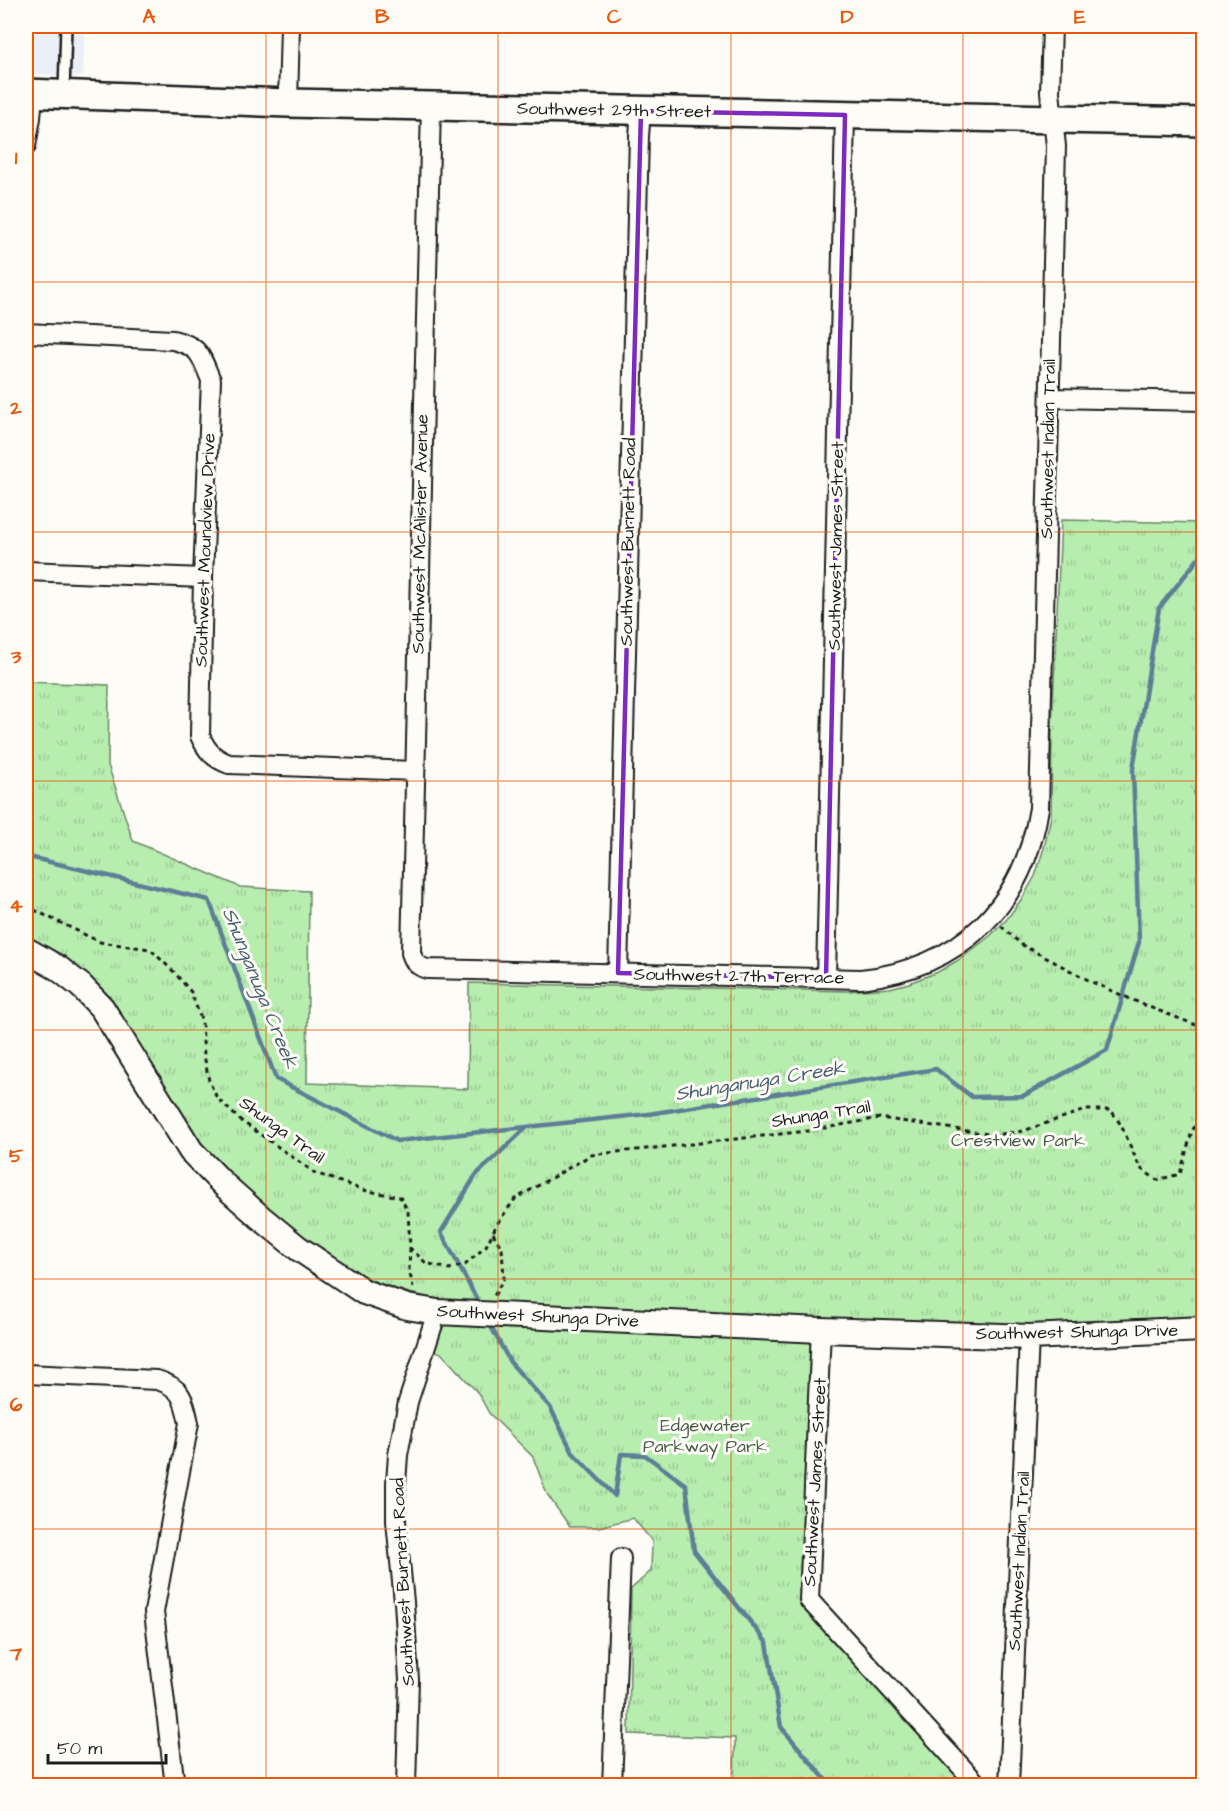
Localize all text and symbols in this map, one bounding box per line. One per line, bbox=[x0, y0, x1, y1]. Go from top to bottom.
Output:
text: A bbox=[143, 3, 156, 31]
text: B bbox=[375, 3, 390, 31]
text: C bbox=[607, 3, 622, 31]
text: D bbox=[841, 3, 854, 31]
text: E bbox=[1074, 3, 1086, 31]
street label: Southwest 29th Street bbox=[517, 96, 712, 124]
text: 1 bbox=[15, 144, 18, 172]
street label: Southwest Indian Trail bbox=[1034, 359, 1062, 539]
text: 2 bbox=[9, 394, 22, 422]
street label: Southwest McAlister Avenue bbox=[405, 414, 435, 654]
street label: Southwest Moundview Drive bbox=[188, 432, 222, 667]
street label: Southwest Burnett Road bbox=[614, 438, 642, 646]
street label: Southwest James Street bbox=[822, 441, 850, 651]
text: 3 bbox=[10, 643, 22, 671]
text: 4 bbox=[9, 892, 23, 920]
water label: Shunganuga Creek bbox=[214, 903, 305, 1074]
street label: Southwest 27th Terrace bbox=[633, 962, 845, 990]
water label: Shunganuga Creek bbox=[673, 1054, 848, 1109]
street label: Shunga Trail bbox=[234, 1090, 330, 1170]
street label: Shunga Trail bbox=[770, 1094, 873, 1135]
park label: Crestview Park bbox=[951, 1128, 1085, 1153]
text: 5 bbox=[9, 1142, 24, 1170]
street label: Southwest Shunga Drive bbox=[436, 1298, 640, 1335]
street label: Southwest Shunga Drive bbox=[976, 1318, 1179, 1347]
street label: Southwest James Street bbox=[797, 1376, 833, 1587]
text: 6 bbox=[10, 1391, 23, 1419]
park label: Edgewater Parkway Park bbox=[643, 1413, 767, 1460]
street label: Southwest Indian Trail bbox=[1002, 1470, 1036, 1651]
street label: Southwest Burnett Road bbox=[385, 1477, 421, 1687]
text: 7 bbox=[9, 1640, 23, 1668]
scale bar bbox=[48, 1727, 166, 1765]
text: 50 m bbox=[57, 1736, 102, 1761]

